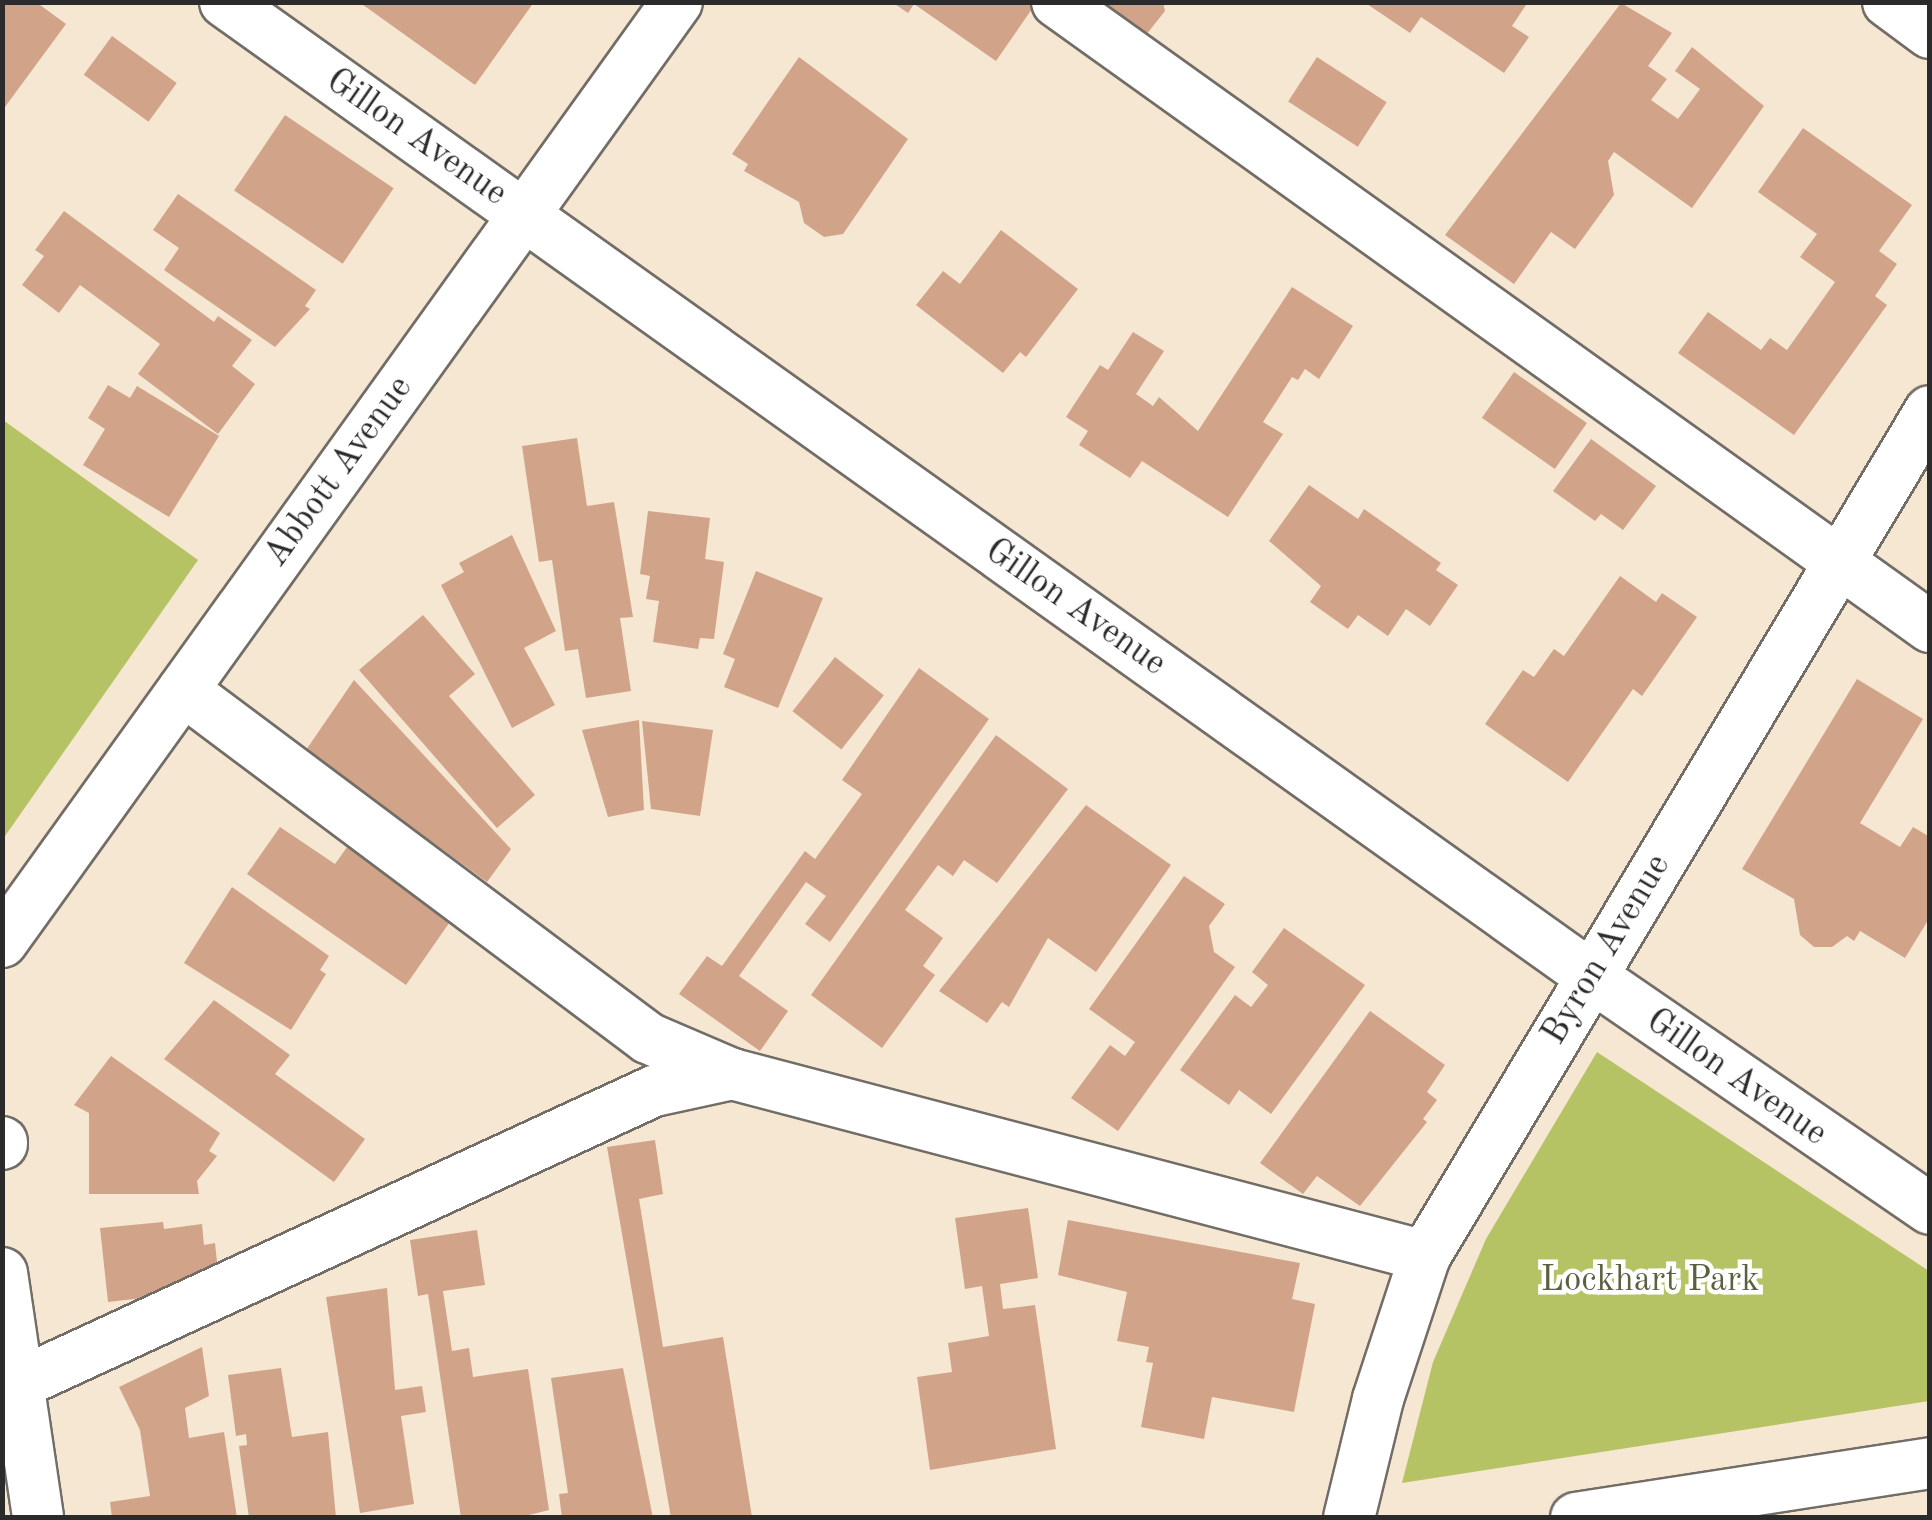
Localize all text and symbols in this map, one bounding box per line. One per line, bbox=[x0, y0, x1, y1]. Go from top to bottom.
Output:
street label: Gillon Avenue bbox=[318, 60, 514, 216]
street label: Abbott Avenue bbox=[256, 368, 422, 576]
street label: Gillon Avenue bbox=[977, 530, 1173, 686]
street label: Byron Avenue bbox=[1534, 847, 1680, 1053]
street label: Gillon Avenue bbox=[1638, 1000, 1834, 1156]
park label: Lockhart Park bbox=[1540, 1260, 1760, 1302]

